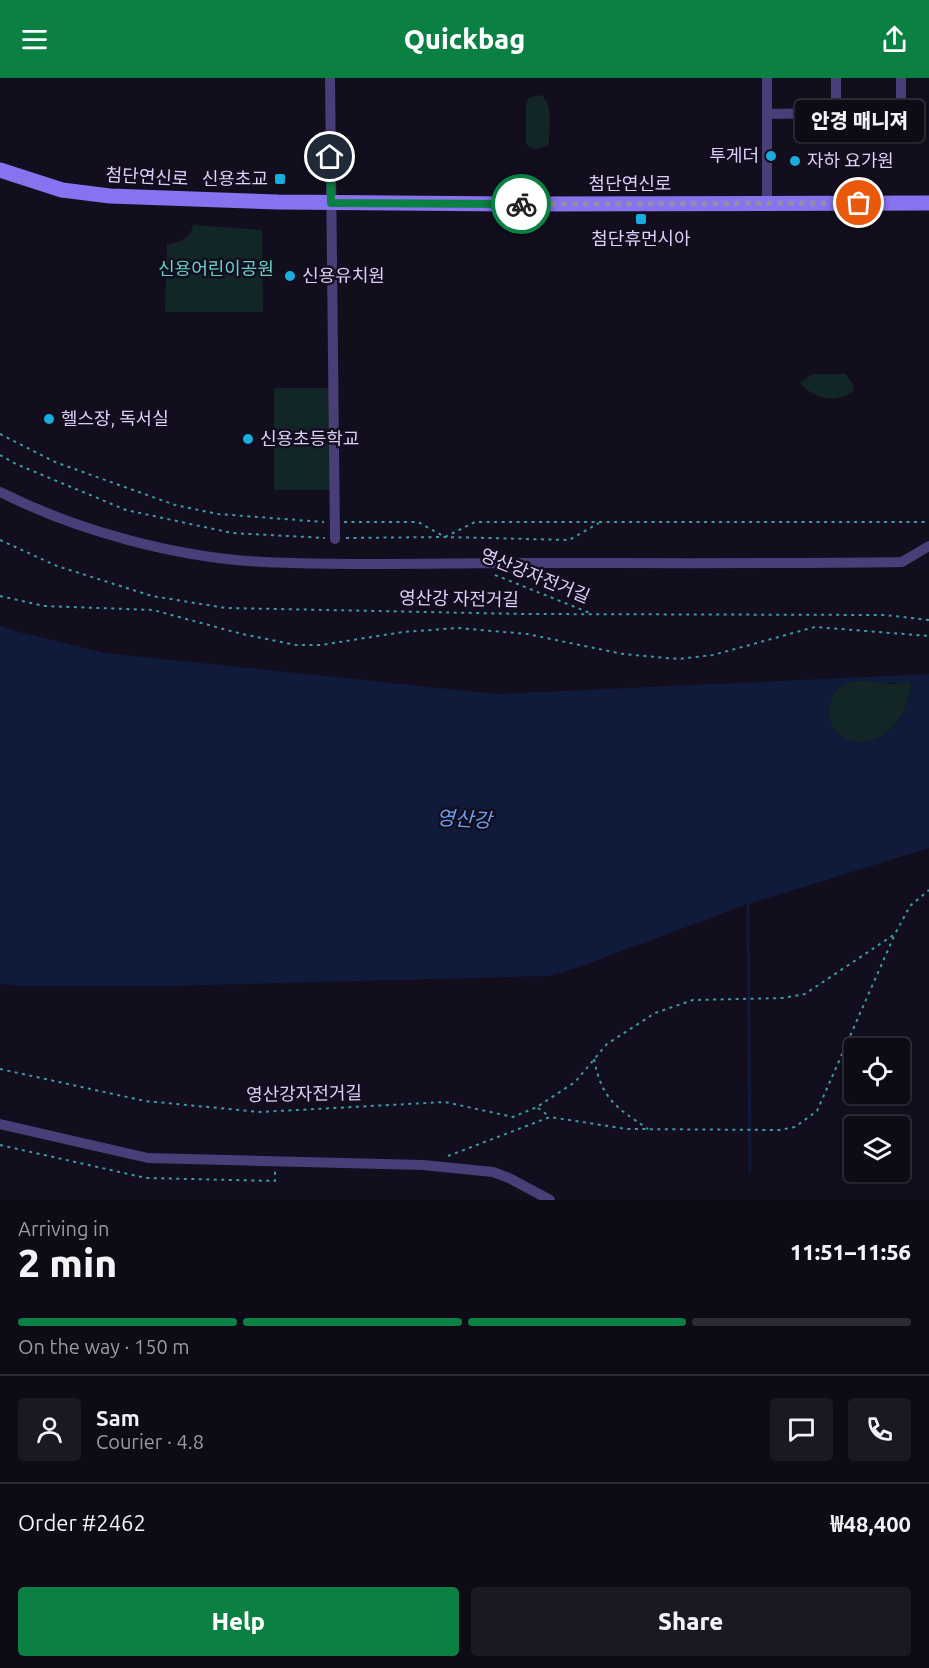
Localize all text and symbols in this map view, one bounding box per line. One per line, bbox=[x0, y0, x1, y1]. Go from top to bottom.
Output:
icon: menu bbox=[18, 23, 51, 56]
icon: share bbox=[878, 23, 911, 56]
text: Quickbag bbox=[404, 24, 525, 54]
callout: 안경 매니져 bbox=[794, 101, 924, 143]
text: 안경 매니져 bbox=[811, 109, 908, 132]
pin bbox=[304, 131, 355, 182]
icon: home bbox=[313, 140, 346, 173]
place label: 투게더 bbox=[709, 145, 759, 165]
marker: 투게더 bbox=[764, 149, 778, 163]
place label: 자하 요가원 bbox=[807, 150, 894, 170]
marker: 자하 요가원 bbox=[788, 154, 802, 168]
street label: 첨단연신로 bbox=[105, 164, 189, 188]
place label: 신용초교 bbox=[202, 168, 268, 188]
marker: 신용초교 bbox=[273, 172, 287, 186]
street label: 첨단연신로 bbox=[589, 173, 671, 193]
courier bbox=[491, 174, 551, 234]
pin bbox=[833, 177, 884, 228]
icon: bag bbox=[842, 186, 875, 219]
icon: bike bbox=[505, 188, 538, 221]
marker: 첨단휴먼시아 bbox=[634, 212, 648, 226]
place label: 첨단휴먼시아 bbox=[591, 228, 691, 248]
park label: 신용어린이공원 bbox=[158, 258, 274, 278]
place label: 신용유치원 bbox=[302, 265, 385, 285]
marker: 신용유치원 bbox=[283, 269, 297, 283]
place label: 헬스장, 독서실 bbox=[61, 408, 169, 428]
marker: 헬스장, 독서실 bbox=[42, 412, 56, 426]
place label: 신용초등학교 bbox=[260, 428, 359, 448]
marker: 신용초등학교 bbox=[241, 432, 255, 446]
street label: 영산강자전거길 bbox=[478, 544, 593, 606]
street label: 영산강 자전거길 bbox=[399, 587, 519, 609]
water label: 영산강 bbox=[436, 806, 495, 832]
map controls bbox=[844, 1038, 910, 1182]
button: locate bbox=[844, 1038, 910, 1104]
street label: 영산강자전거길 bbox=[246, 1082, 362, 1104]
button: layers bbox=[844, 1116, 910, 1182]
text: Arriving in bbox=[18, 1217, 109, 1240]
text: 11:51–11:56 bbox=[790, 1239, 911, 1264]
text: 2 min bbox=[18, 1241, 117, 1284]
text: On the way · 150 m bbox=[18, 1335, 190, 1358]
button: person bbox=[18, 1398, 81, 1461]
button: chat bbox=[770, 1398, 833, 1461]
button: phone bbox=[848, 1398, 911, 1461]
text: Sam bbox=[96, 1405, 140, 1430]
text: Courier · 4.8 bbox=[96, 1430, 204, 1453]
text: Order #2462 bbox=[18, 1510, 146, 1535]
text: ₩48,400 bbox=[831, 1511, 911, 1536]
button: Help bbox=[18, 1587, 459, 1656]
button: Share bbox=[471, 1587, 911, 1656]

